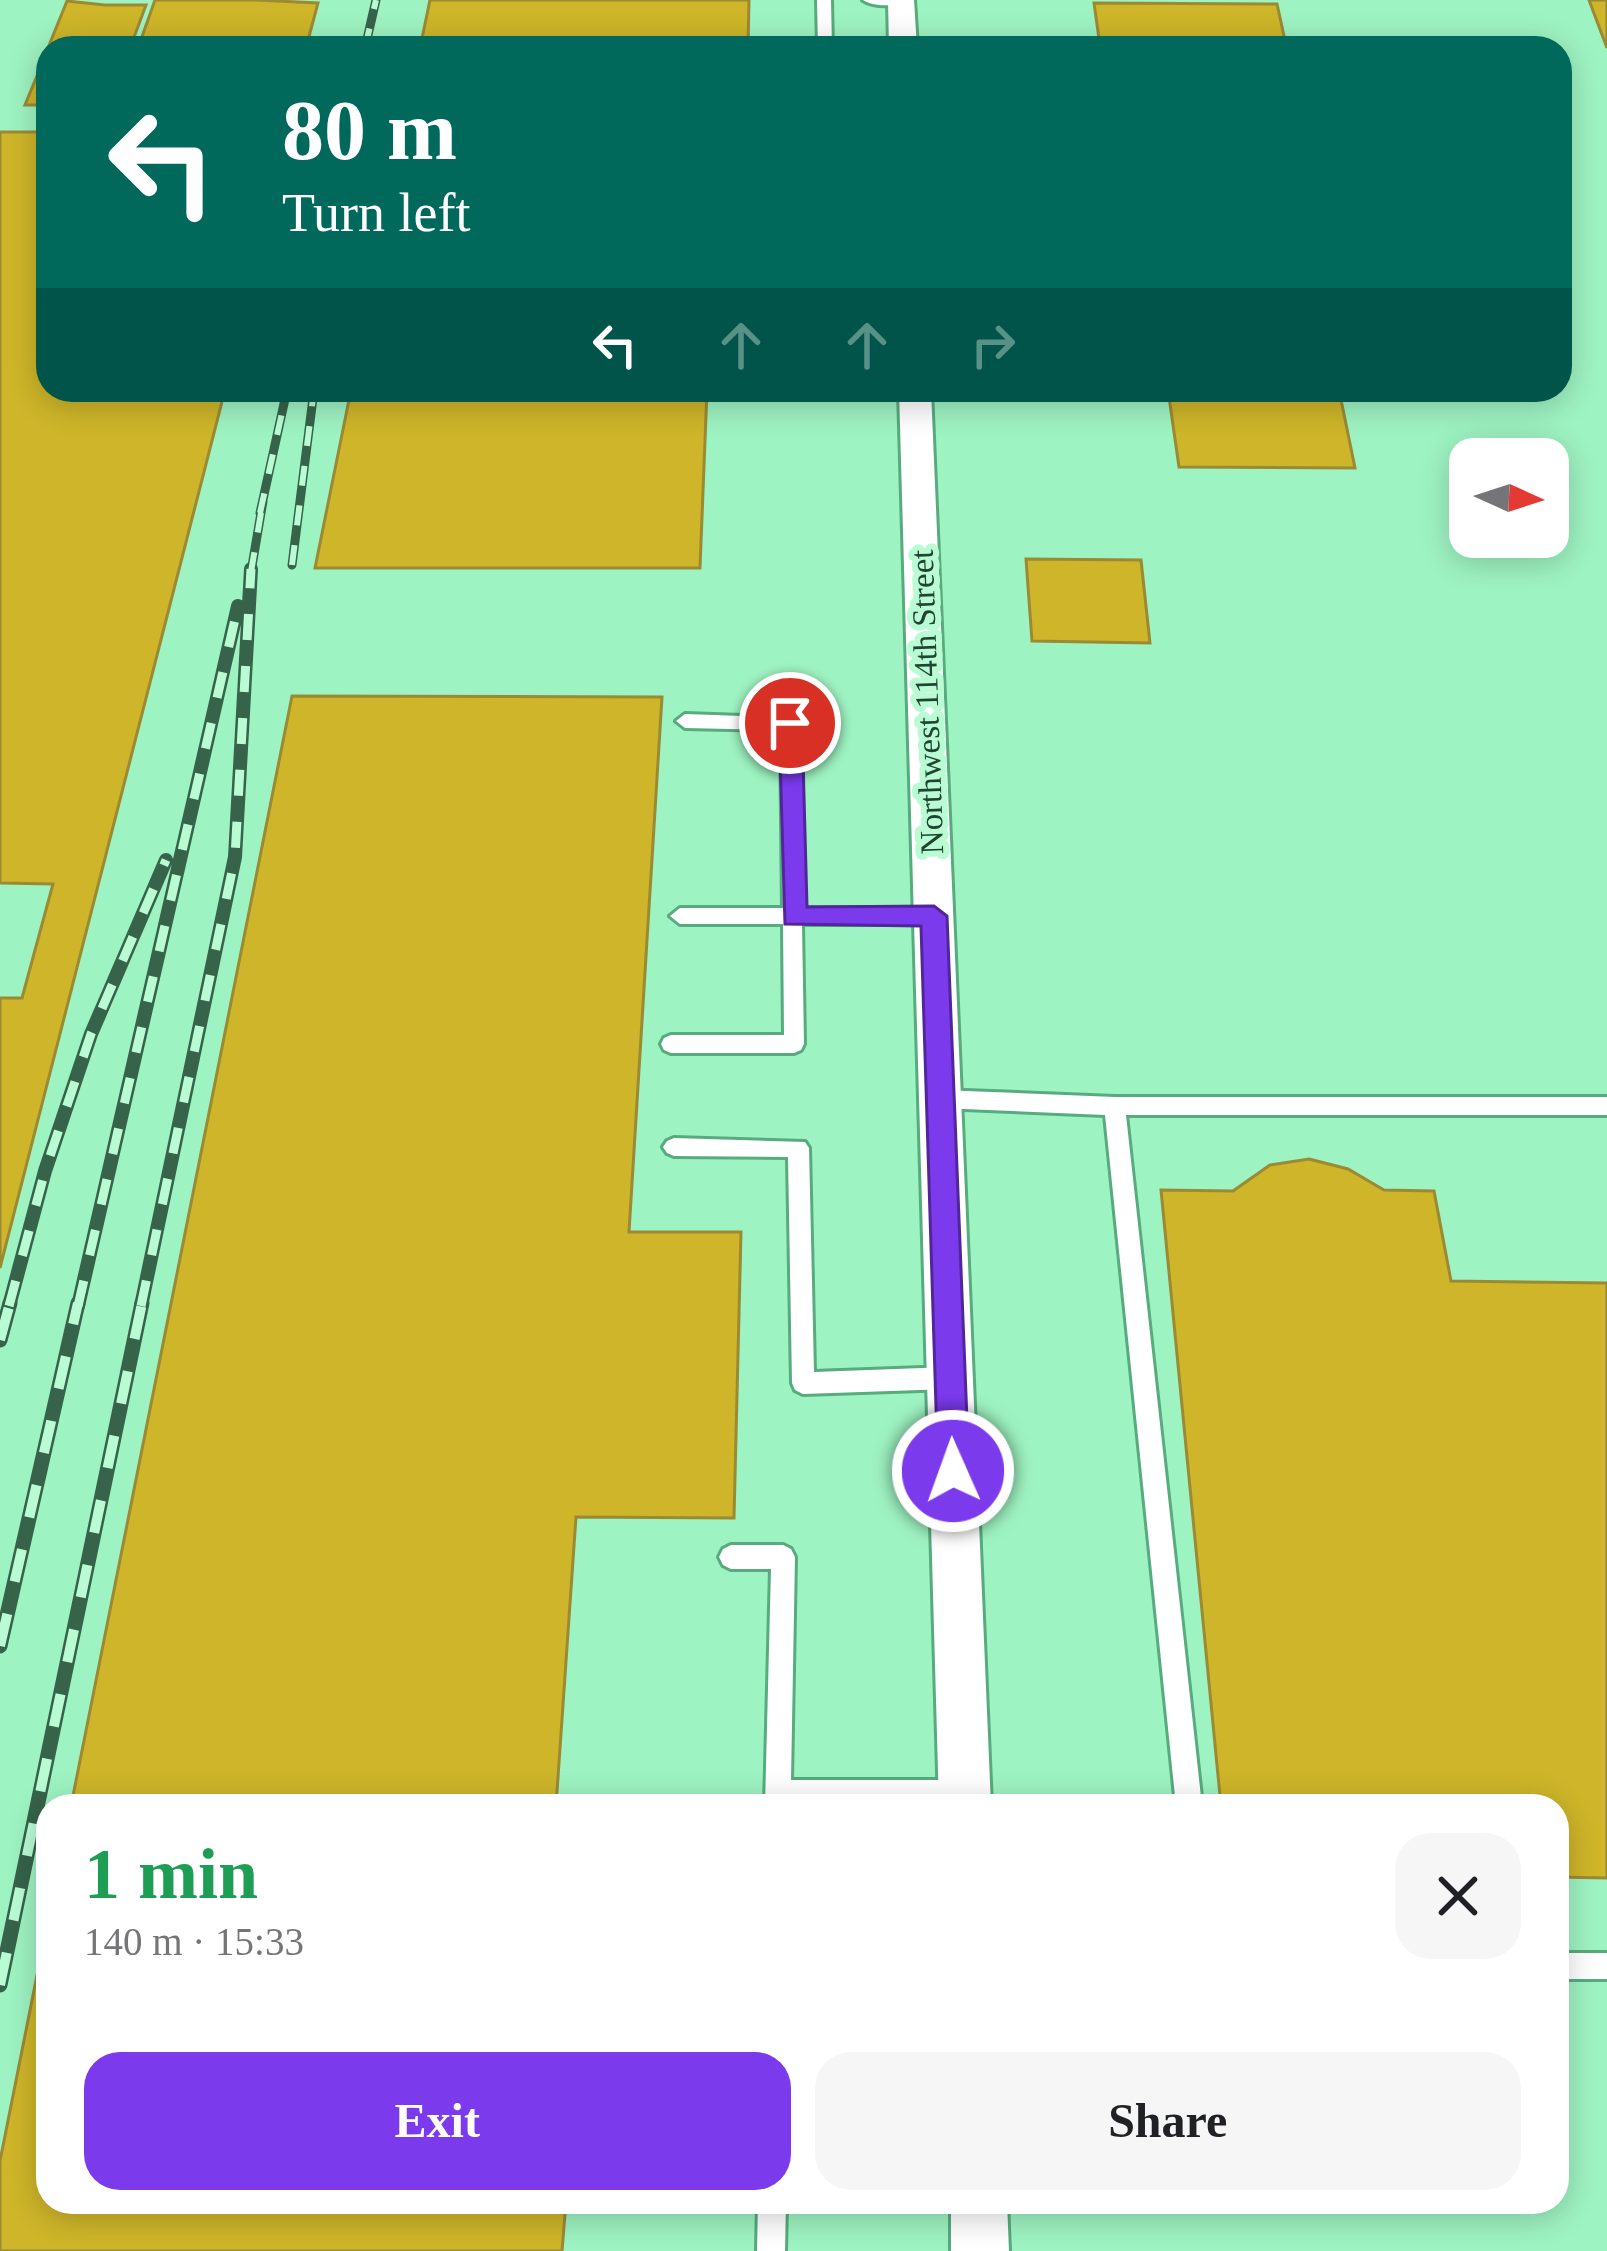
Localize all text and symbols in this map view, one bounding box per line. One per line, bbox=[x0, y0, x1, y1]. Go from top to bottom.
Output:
icon: left bbox=[84, 84, 240, 240]
text: 80 m bbox=[282, 84, 457, 177]
text: Turn left bbox=[282, 183, 471, 243]
icon: left bbox=[582, 312, 648, 378]
icon: ahead bbox=[708, 312, 774, 378]
icon: ahead bbox=[834, 312, 900, 378]
icon: right bbox=[960, 312, 1026, 378]
north arrow bbox=[1449, 438, 1569, 558]
map controls bbox=[1449, 438, 1569, 558]
street label: Northwest 114th Street bbox=[904, 549, 950, 855]
pin bbox=[739, 672, 841, 774]
icon: arrive bbox=[757, 690, 823, 756]
position arrow bbox=[890, 1408, 1016, 1534]
button: close bbox=[1395, 1833, 1521, 1959]
text: 1 min bbox=[84, 1834, 258, 1914]
text: 140 m · 15:33 bbox=[84, 1920, 304, 1963]
button: Exit bbox=[84, 2052, 791, 2190]
button: Share bbox=[815, 2052, 1521, 2190]

